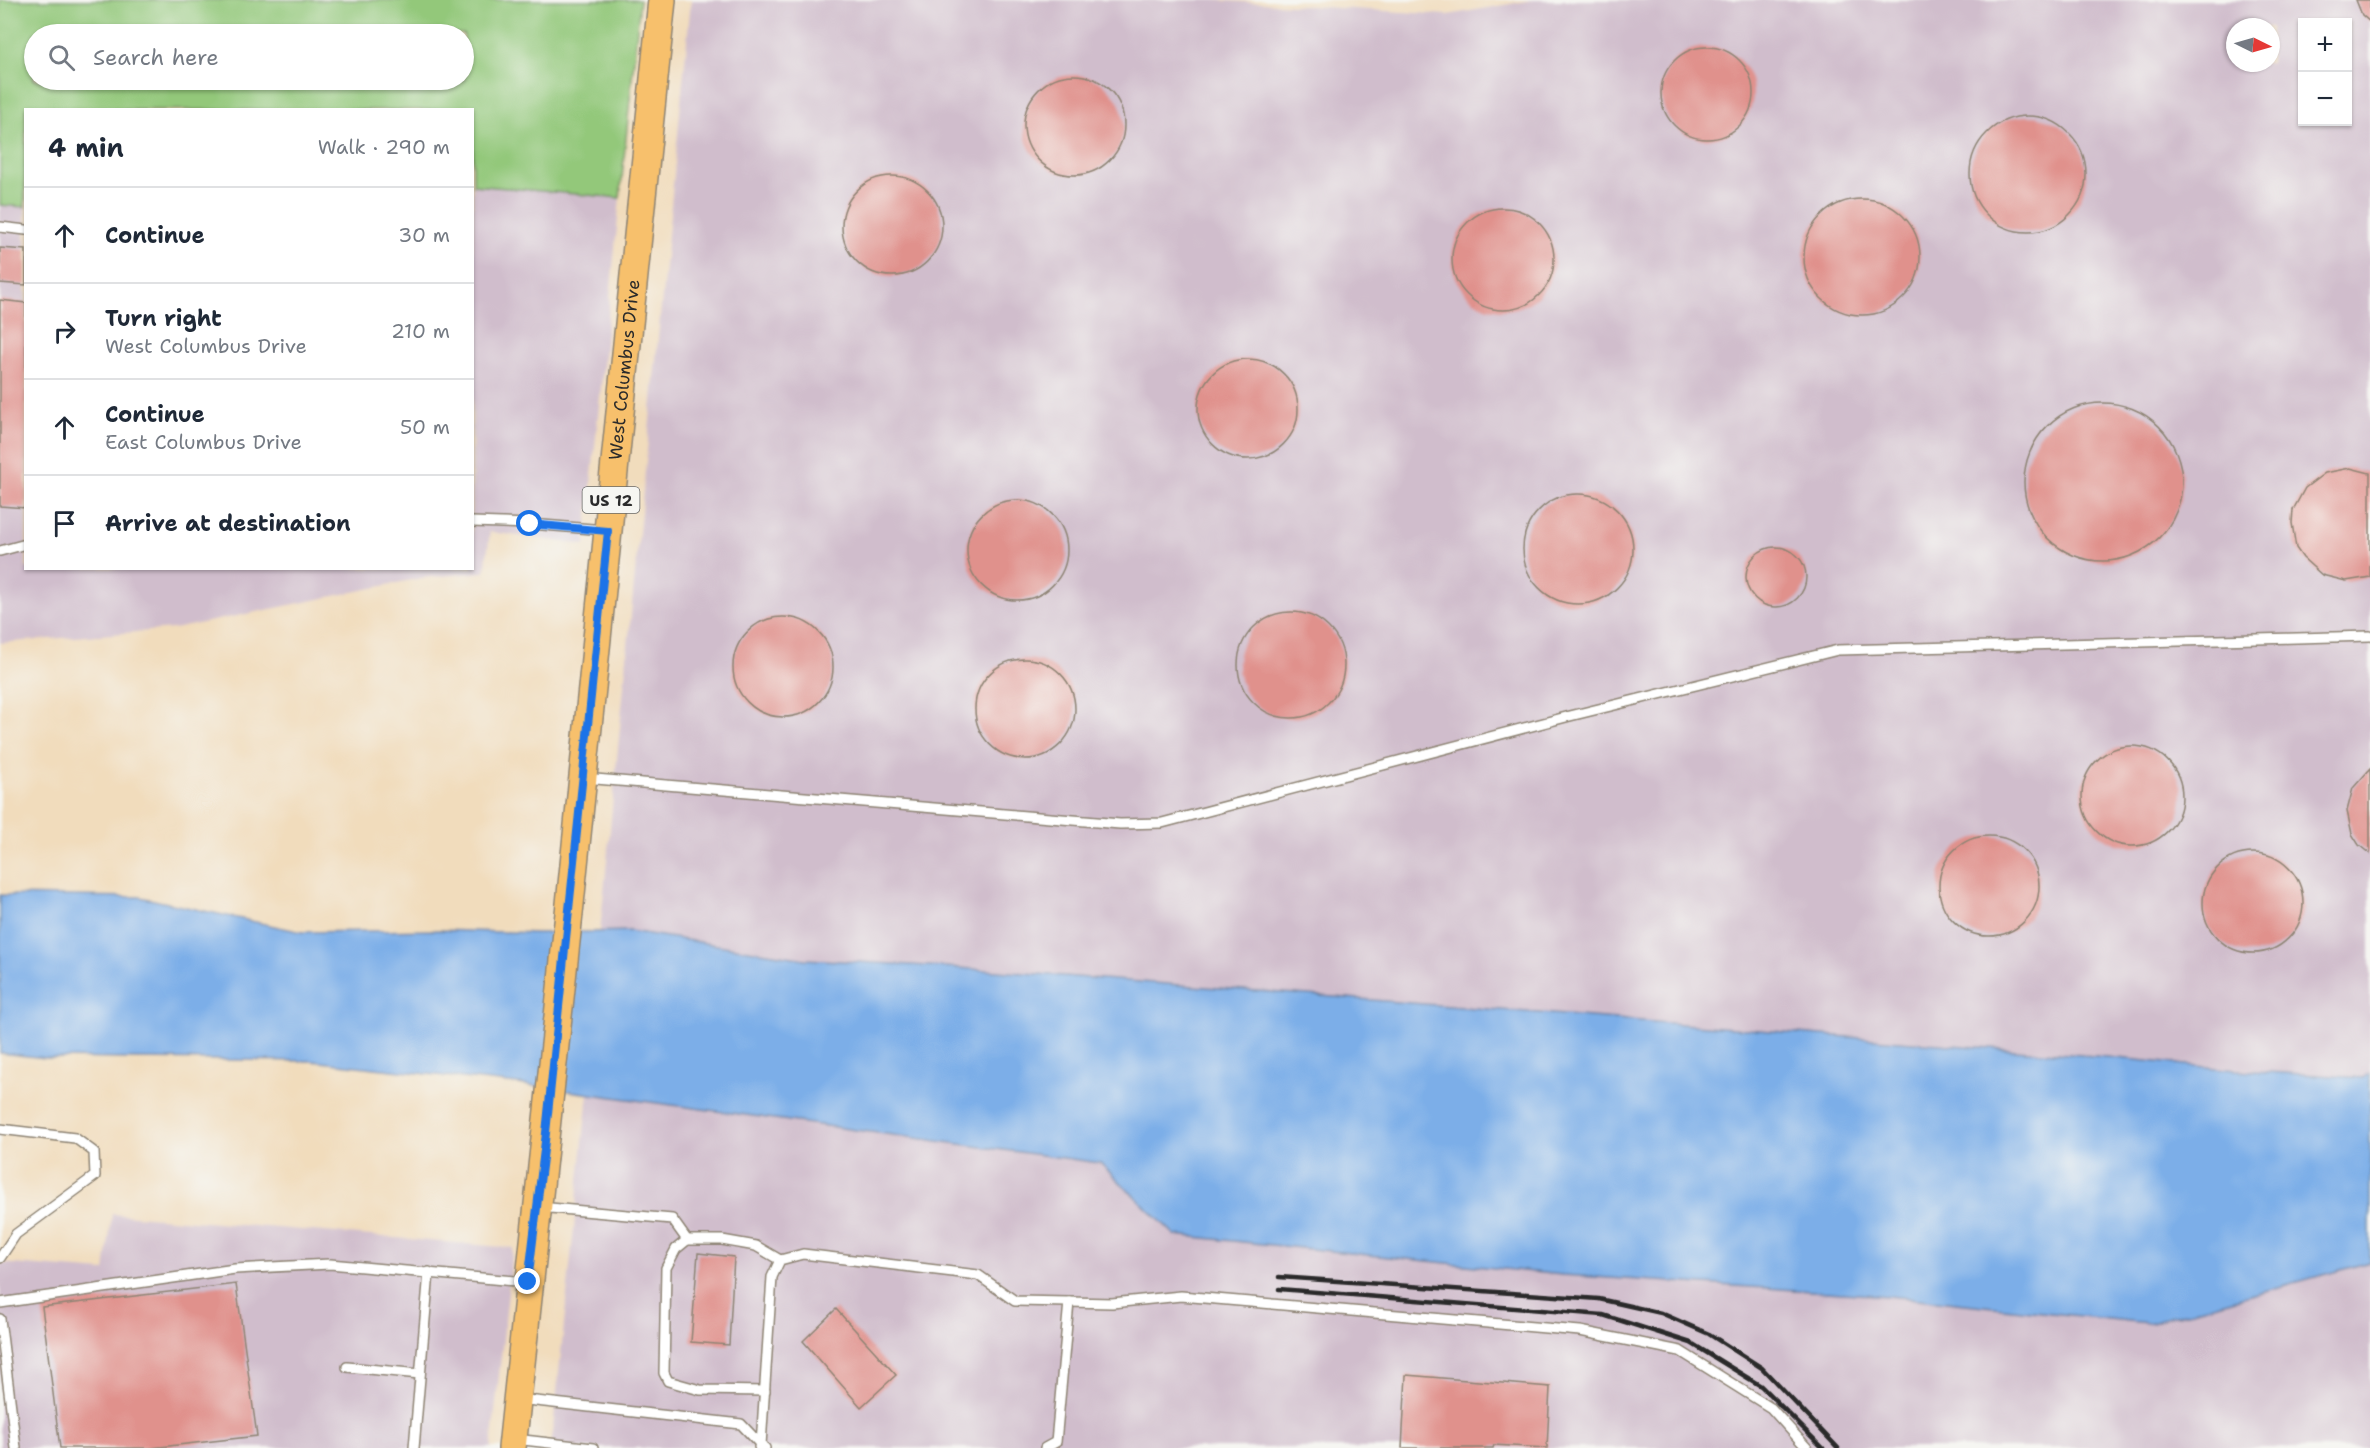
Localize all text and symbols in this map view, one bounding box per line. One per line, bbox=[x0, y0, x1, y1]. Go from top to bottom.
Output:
north arrow bbox=[2226, 18, 2280, 72]
map controls bbox=[2298, 18, 2352, 126]
button: + bbox=[2298, 18, 2352, 72]
search box bbox=[24, 24, 474, 90]
icon: search bbox=[45, 41, 78, 74]
text: Search here bbox=[93, 43, 219, 72]
button: − bbox=[2298, 72, 2352, 126]
text: 4 min bbox=[48, 130, 124, 165]
text: Walk · 290 m bbox=[318, 134, 450, 160]
icon: ahead bbox=[48, 219, 81, 252]
text: Continue bbox=[105, 221, 205, 250]
text: 30 m bbox=[398, 222, 450, 248]
street label: West Columbus Drive bbox=[603, 278, 645, 461]
text: Turn right bbox=[105, 304, 222, 333]
icon: right bbox=[48, 315, 81, 348]
text: 210 m bbox=[391, 318, 450, 344]
text: West Columbus Drive bbox=[105, 333, 307, 359]
text: Continue bbox=[105, 400, 205, 429]
icon: ahead bbox=[48, 411, 81, 444]
text: 50 m bbox=[400, 414, 450, 440]
text: East Columbus Drive bbox=[105, 429, 302, 455]
road number: US 12 bbox=[582, 487, 640, 513]
icon: arrive bbox=[48, 507, 81, 540]
text: Arrive at destination bbox=[105, 509, 351, 538]
route start bbox=[516, 510, 542, 536]
route end bbox=[514, 1268, 540, 1294]

